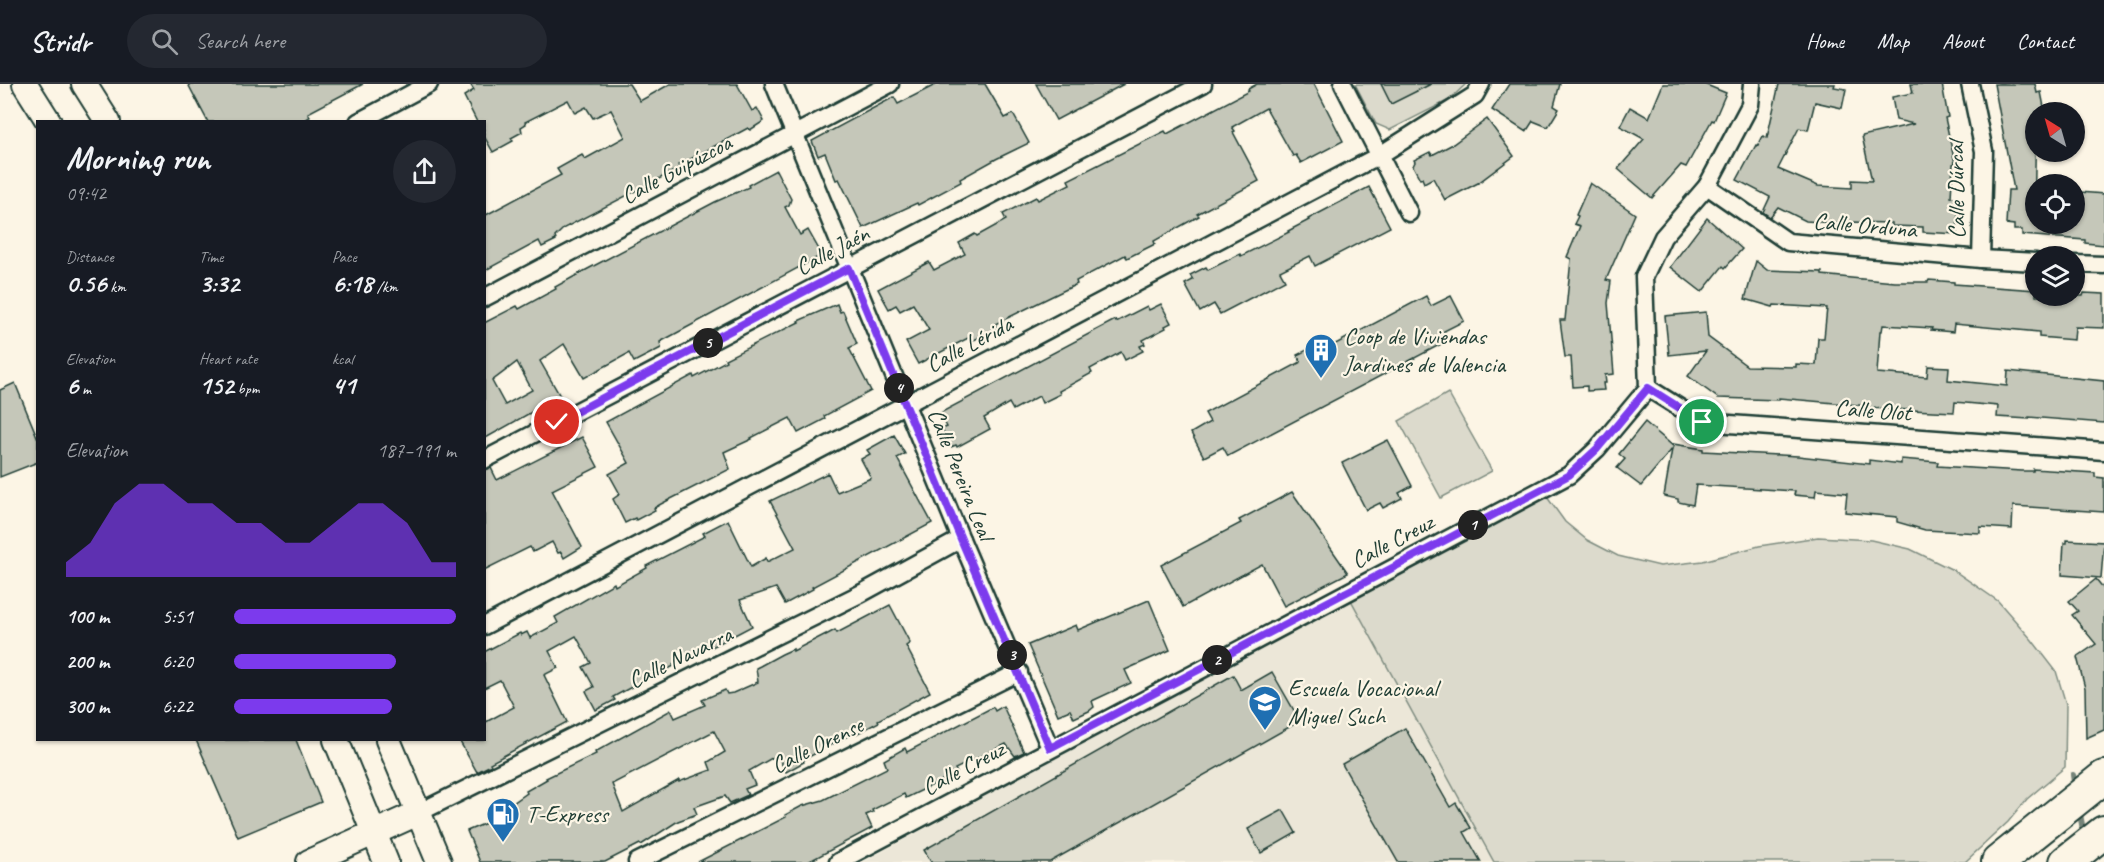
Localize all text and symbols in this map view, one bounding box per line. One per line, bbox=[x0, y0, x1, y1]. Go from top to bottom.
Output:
search box bbox=[127, 14, 547, 68]
text: Stridr bbox=[30, 24, 91, 59]
icon: search bbox=[148, 25, 181, 58]
text: Search here bbox=[196, 27, 285, 55]
text: Home bbox=[1806, 28, 1844, 54]
text: Map bbox=[1877, 28, 1909, 54]
text: About bbox=[1942, 28, 1984, 54]
text: Contact bbox=[2017, 28, 2074, 54]
north arrow bbox=[2025, 102, 2085, 162]
map controls bbox=[2025, 102, 2085, 306]
street label: Calle Guipúzcoa bbox=[616, 127, 738, 211]
text: Morning run bbox=[66, 137, 210, 179]
street label: Calle Dúrcal bbox=[1940, 137, 1972, 239]
button: share bbox=[393, 140, 456, 203]
button: locate bbox=[2025, 174, 2085, 234]
text: 09:42 bbox=[66, 181, 106, 206]
street label: Calle Orduna bbox=[1812, 206, 1919, 245]
street label: Calle Jaén bbox=[790, 218, 875, 282]
button: layers bbox=[2025, 246, 2085, 306]
text: Distance bbox=[66, 247, 114, 267]
text: Time bbox=[199, 247, 223, 267]
text: Pace bbox=[332, 247, 357, 267]
text: 0.56 bbox=[66, 267, 106, 300]
text: 3:32 bbox=[199, 267, 239, 300]
text: 6:18 bbox=[332, 267, 373, 300]
text: km bbox=[106, 277, 126, 297]
text: /km bbox=[373, 277, 398, 297]
street label: Calle Lérida bbox=[921, 308, 1019, 379]
place label: Coop de Viviendas Jardines de Valencia bbox=[1343, 321, 1507, 379]
pin: 5 bbox=[693, 328, 723, 358]
building icon: Coop de Viviendas Jardines de Valencia bbox=[1303, 332, 1339, 379]
text: 5 bbox=[705, 333, 711, 353]
text: Elevation bbox=[66, 349, 115, 369]
text: Heart rate bbox=[199, 349, 257, 369]
text: kcal bbox=[332, 349, 353, 369]
text: 6 bbox=[66, 369, 78, 402]
text: 152 bbox=[199, 369, 234, 402]
text: 41 bbox=[332, 369, 355, 402]
pin: 4 bbox=[884, 373, 914, 403]
text: 4 bbox=[895, 378, 903, 398]
text: m bbox=[78, 379, 91, 399]
text: bpm bbox=[234, 379, 260, 399]
street label: Calle Olot bbox=[1834, 392, 1914, 428]
pin bbox=[531, 396, 582, 447]
pin bbox=[1676, 396, 1727, 447]
street label: Calle Pereira Leal bbox=[921, 404, 1002, 548]
icon: check bbox=[540, 405, 573, 438]
icon: arrive bbox=[1685, 405, 1718, 438]
text: Elevation bbox=[66, 438, 128, 463]
text: 187–191 m bbox=[377, 438, 456, 463]
street label: Calle Creuz bbox=[1346, 506, 1440, 575]
pin: 1 bbox=[1458, 510, 1488, 540]
text: 1 bbox=[1469, 515, 1477, 535]
text: 100 m bbox=[66, 604, 109, 629]
text: 5:51 bbox=[162, 604, 193, 629]
street label: Calle Navarra bbox=[623, 618, 738, 695]
pin: 3 bbox=[997, 640, 1027, 670]
text: 3 bbox=[1008, 645, 1016, 665]
pin: 2 bbox=[1202, 645, 1232, 675]
text: 200 m bbox=[66, 649, 109, 674]
text: 6:20 bbox=[162, 649, 193, 674]
text: 2 bbox=[1213, 650, 1221, 670]
place label: Escuela Vocacional Miguel Such bbox=[1288, 673, 1441, 731]
school or university icon: Escuela Vocacional Miguel Such bbox=[1247, 684, 1283, 731]
text: 300 m bbox=[66, 694, 109, 719]
text: 6:22 bbox=[162, 694, 193, 719]
street label: Calle Orense bbox=[766, 709, 870, 780]
street label: Calle Creuz bbox=[917, 733, 1011, 802]
fuel station icon: T-Express bbox=[485, 796, 521, 843]
place label: T-Express bbox=[526, 799, 610, 829]

